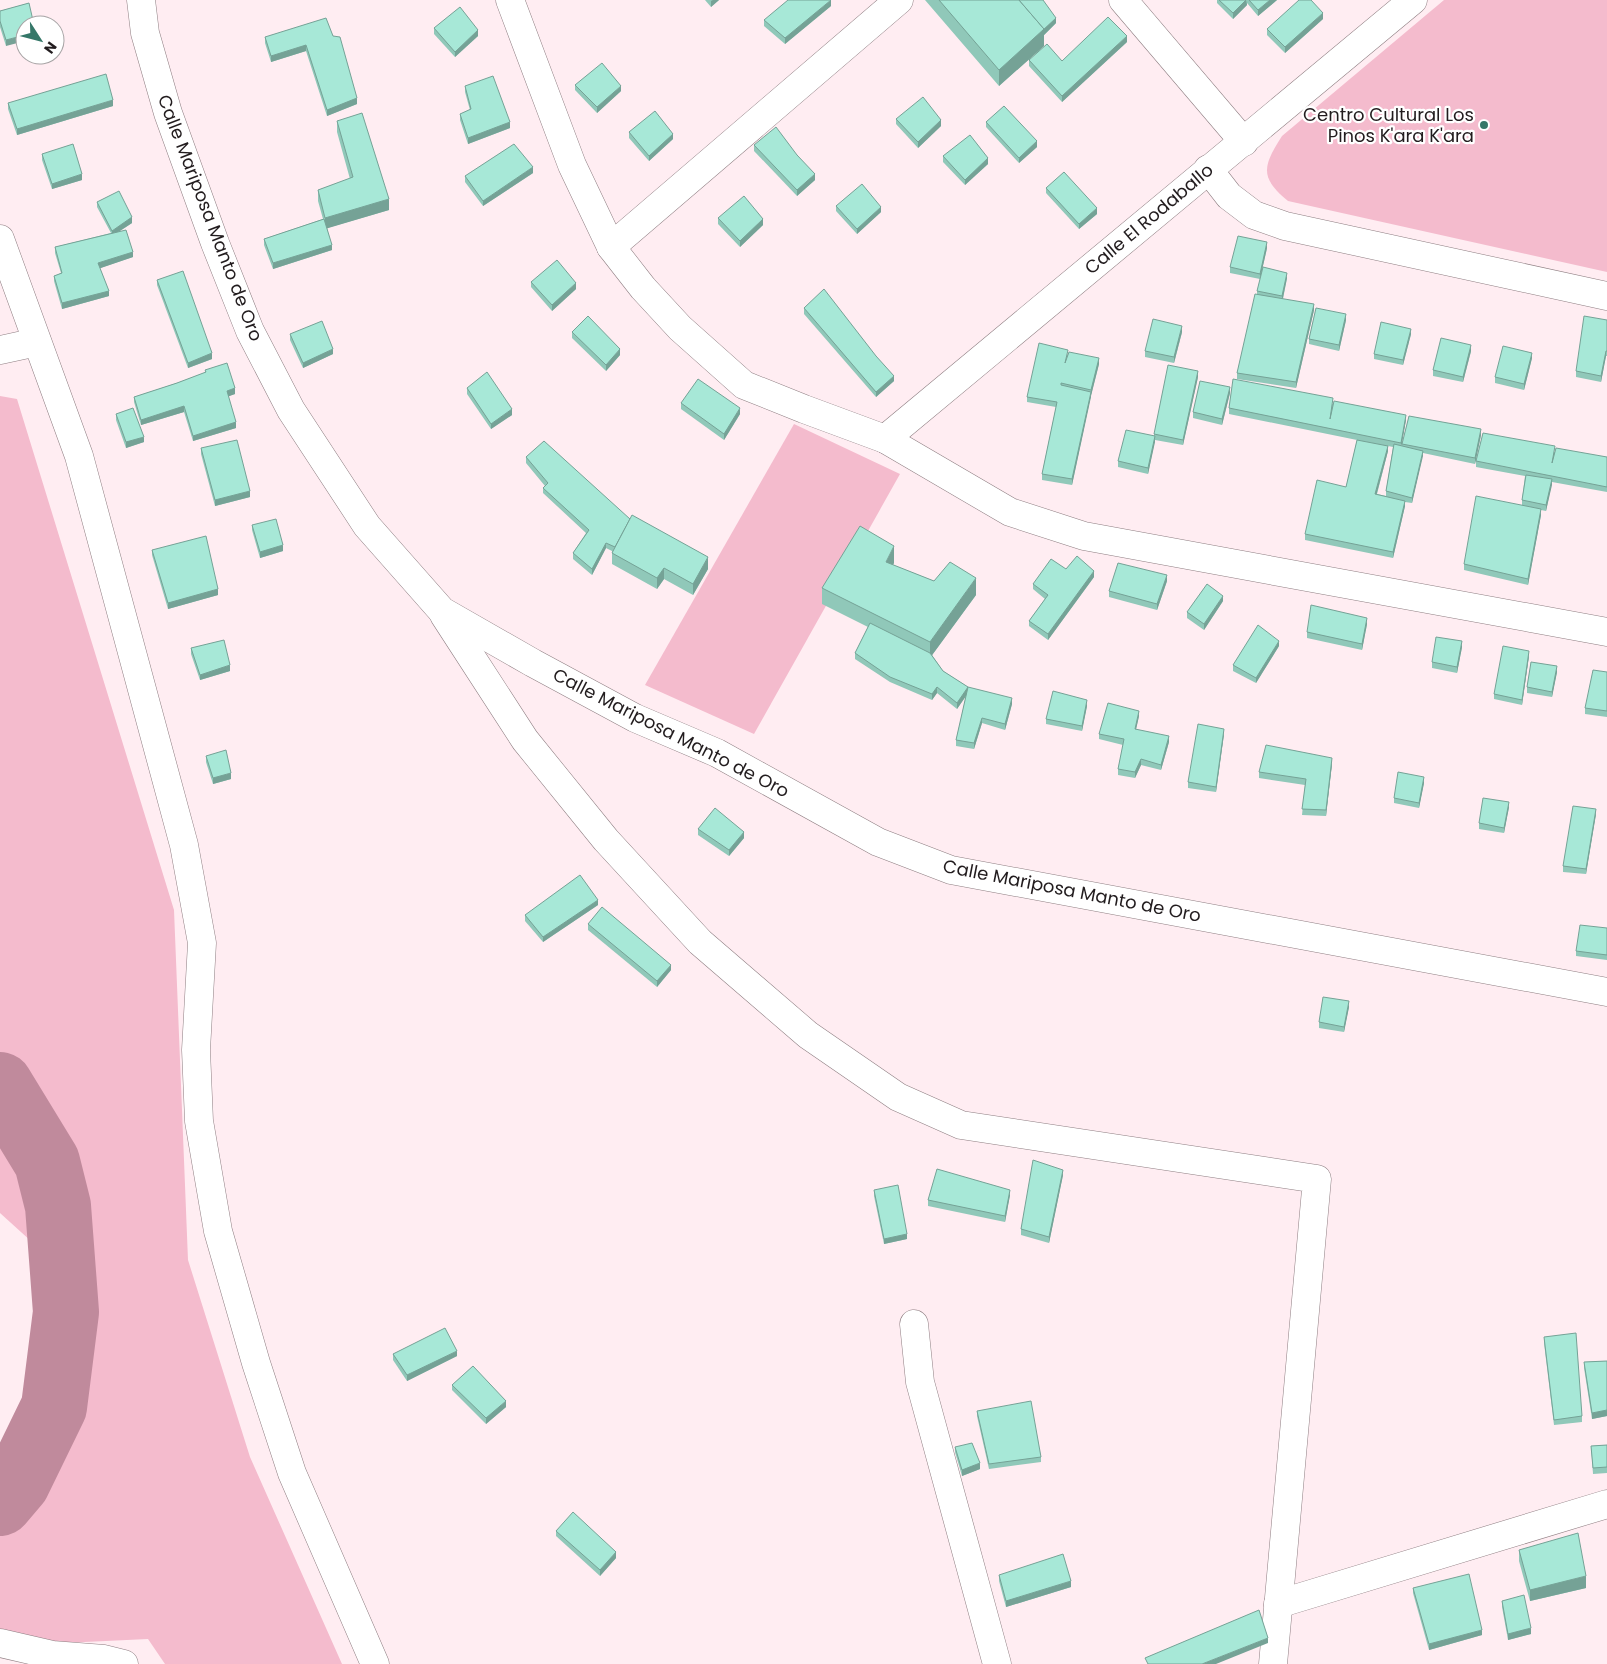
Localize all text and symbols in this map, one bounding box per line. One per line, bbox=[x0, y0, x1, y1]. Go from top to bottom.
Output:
north arrow bbox=[15, 15, 65, 65]
text: N bbox=[39, 38, 62, 58]
street label: Calle Mariposa Manto de Oro bbox=[152, 91, 269, 345]
place label: Centro Cultural Los Pinos K'ara K'ara bbox=[1303, 102, 1474, 148]
marker: Centro Cultural Los Pinos K'ara K'ara bbox=[1478, 119, 1490, 131]
street label: Calle El Rodaballo bbox=[1079, 157, 1218, 280]
street label: Calle Mariposa Manto de Oro bbox=[549, 662, 794, 803]
street label: Calle Mariposa Manto de Oro bbox=[941, 853, 1203, 928]

